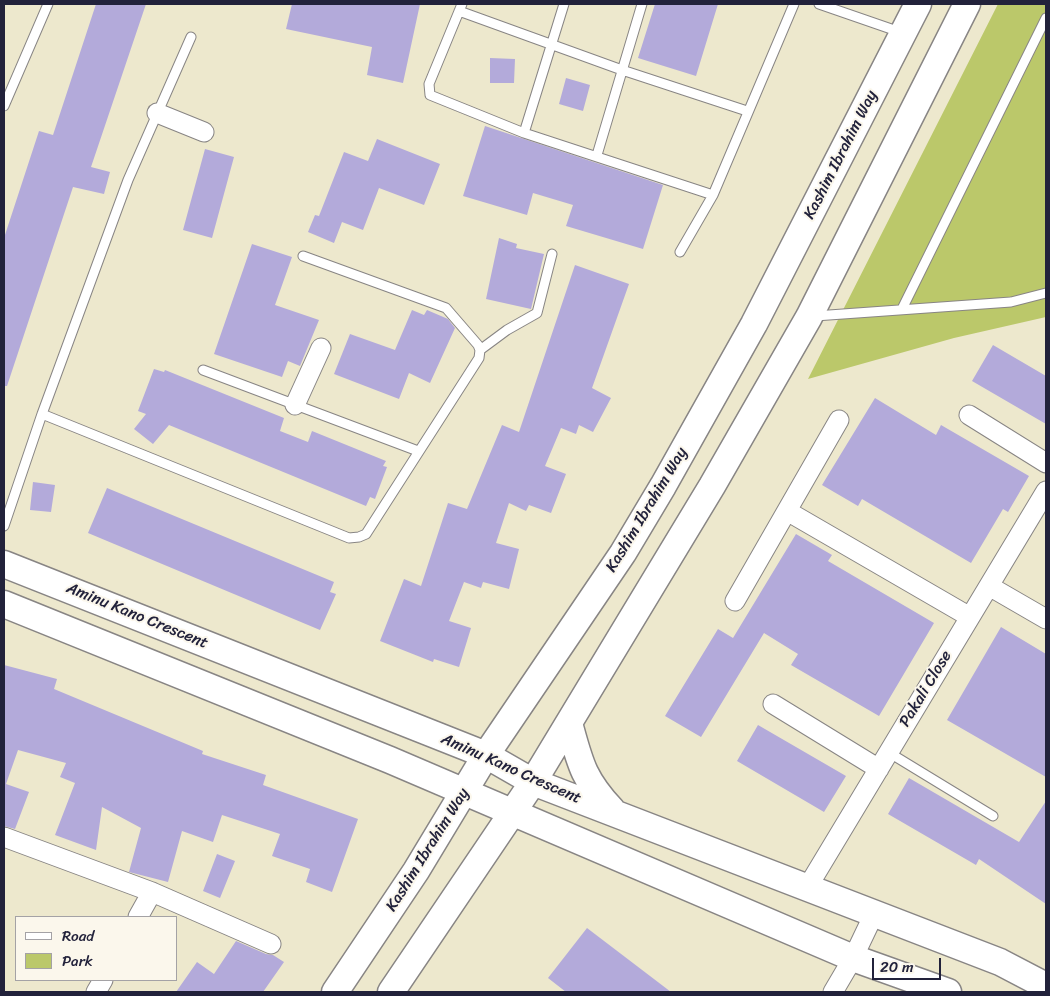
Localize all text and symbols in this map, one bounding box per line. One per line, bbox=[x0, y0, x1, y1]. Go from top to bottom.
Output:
street label: Kashim Ibrahim Way bbox=[800, 87, 882, 223]
street label: Kashim Ibrahim Way bbox=[602, 444, 692, 576]
street label: Aminu Kano Crescent bbox=[63, 579, 211, 653]
street label: Pakali Close bbox=[896, 647, 956, 731]
street label: Aminu Kano Crescent bbox=[438, 729, 584, 809]
street label: Kashim Ibrahim Way bbox=[382, 785, 474, 915]
legend bbox=[15, 916, 178, 981]
text: Road bbox=[62, 923, 94, 949]
text: Park bbox=[62, 948, 93, 974]
scale bar bbox=[875, 948, 944, 980]
text: 20 m bbox=[880, 954, 914, 980]

